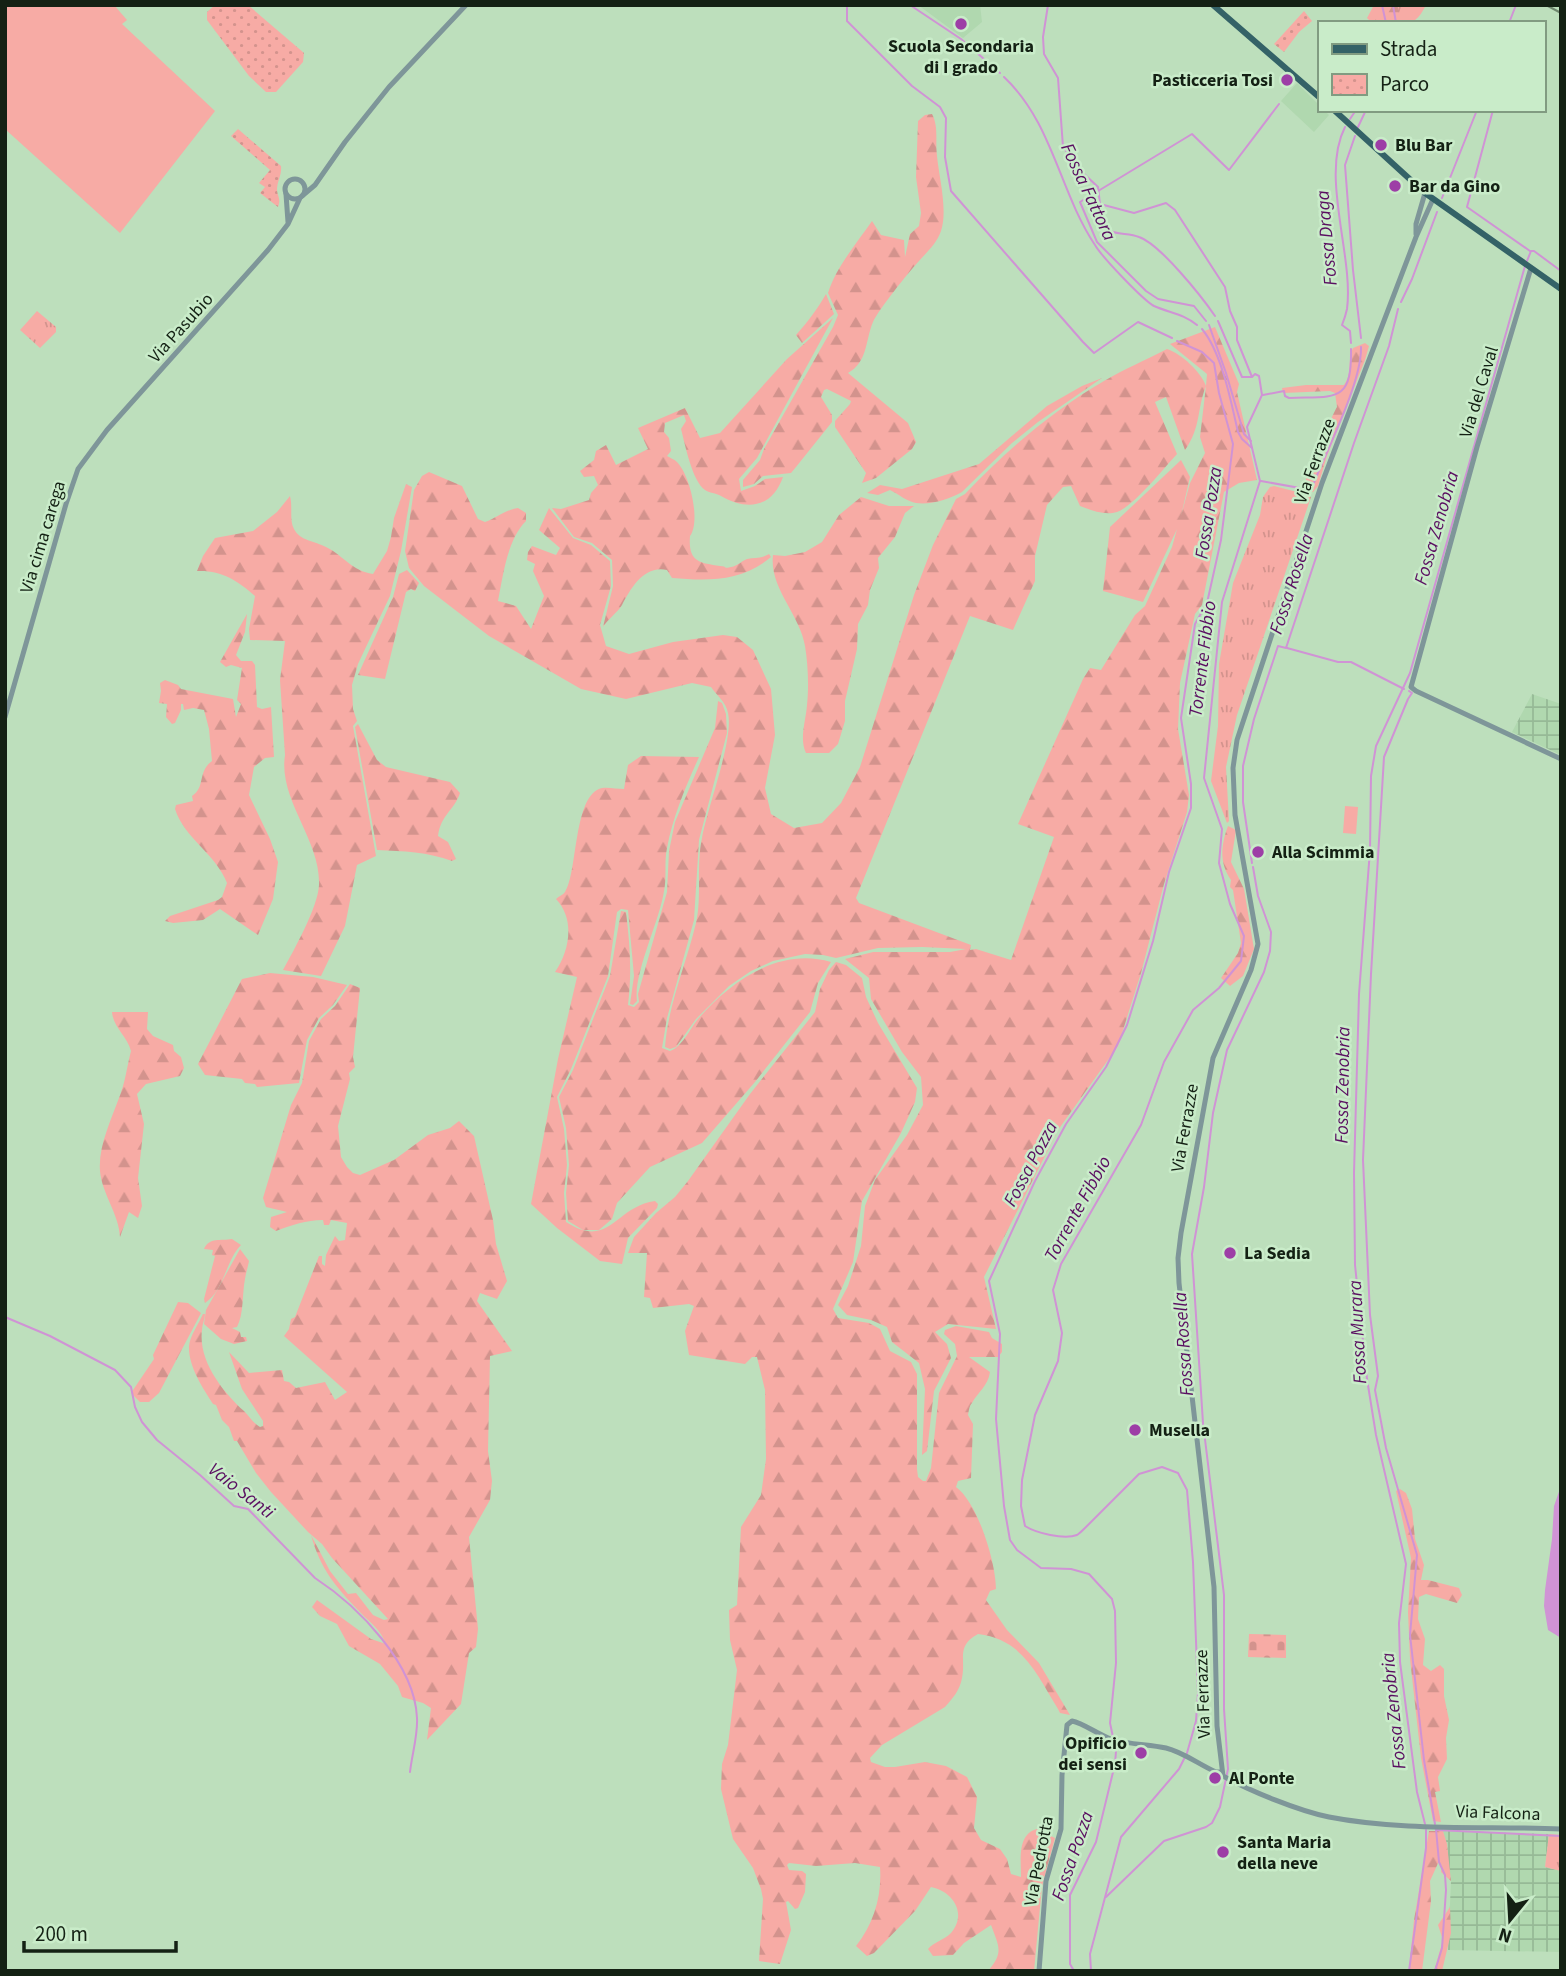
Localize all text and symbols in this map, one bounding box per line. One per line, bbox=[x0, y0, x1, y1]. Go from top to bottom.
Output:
marker: Scuola Secondaria di I grado bbox=[953, 16, 969, 32]
legend bbox=[1318, 21, 1545, 112]
place label: Scuola Secondaria di I grado bbox=[888, 34, 1034, 80]
text: Strada bbox=[1380, 34, 1437, 64]
place label: Pasticceria Tosi bbox=[1152, 68, 1273, 93]
text: Parco bbox=[1380, 69, 1429, 99]
marker: Pasticceria Tosi bbox=[1279, 72, 1295, 88]
place label: Blu Bar bbox=[1395, 133, 1453, 158]
marker: Blu Bar bbox=[1373, 137, 1389, 153]
water label: Fossa Fattora bbox=[1054, 139, 1122, 245]
place label: Bar da Gino bbox=[1409, 174, 1500, 199]
marker: Bar da Gino bbox=[1387, 178, 1403, 194]
water label: Fossa Draga bbox=[1309, 189, 1345, 287]
street label: Via Pasubio bbox=[143, 288, 219, 368]
street label: Via del Caval bbox=[1453, 343, 1505, 441]
street label: Via Ferrazze bbox=[1288, 415, 1342, 507]
water label: Fossa Pozza bbox=[1188, 465, 1230, 561]
water label: Fossa Zenobria bbox=[1408, 468, 1466, 588]
street label: Via cima carega bbox=[14, 478, 72, 596]
water label: Fossa Rosella bbox=[1263, 530, 1321, 638]
water label: Torrente Fibbio bbox=[1182, 599, 1224, 719]
place label: Alla Scimmia bbox=[1271, 840, 1374, 865]
marker: Alla Scimmia bbox=[1250, 844, 1266, 860]
water label: Fossa Zenobria bbox=[1328, 1026, 1358, 1144]
street label: Via Ferrazze bbox=[1165, 1082, 1205, 1174]
water label: Fossa Pozza bbox=[997, 1117, 1065, 1211]
water label: Torrente Fibbio bbox=[1038, 1151, 1118, 1267]
place label: La Sedia bbox=[1244, 1241, 1311, 1266]
marker: La Sedia bbox=[1222, 1245, 1238, 1261]
water label: Fossa Murara bbox=[1342, 1279, 1374, 1385]
water label: Fossa Rosella bbox=[1167, 1291, 1201, 1397]
place label: Musella bbox=[1149, 1418, 1210, 1443]
marker: Musella bbox=[1127, 1422, 1143, 1438]
water label: Vaio Santi bbox=[202, 1456, 280, 1526]
street label: Via Ferrazze bbox=[1189, 1649, 1217, 1739]
water label: Fossa Zenobria bbox=[1374, 1651, 1414, 1771]
place label: Opificio dei sensi bbox=[1058, 1731, 1127, 1777]
marker: Opificio dei sensi bbox=[1133, 1745, 1149, 1761]
place label: Al Ponte bbox=[1228, 1766, 1295, 1791]
marker: Al Ponte bbox=[1207, 1770, 1223, 1786]
street label: Via Falcona bbox=[1455, 1799, 1541, 1827]
water label: Fossa Pozza bbox=[1045, 1808, 1101, 1904]
street label: Via Pedrotta bbox=[1018, 1814, 1060, 1908]
place label: Santa Maria della neve bbox=[1237, 1830, 1331, 1876]
marker: Santa Maria della neve bbox=[1215, 1844, 1231, 1860]
north arrow bbox=[1475, 1885, 1545, 1955]
scale bar bbox=[24, 1910, 177, 1954]
text: 200 m bbox=[35, 1919, 88, 1949]
text: N bbox=[1495, 1920, 1515, 1950]

